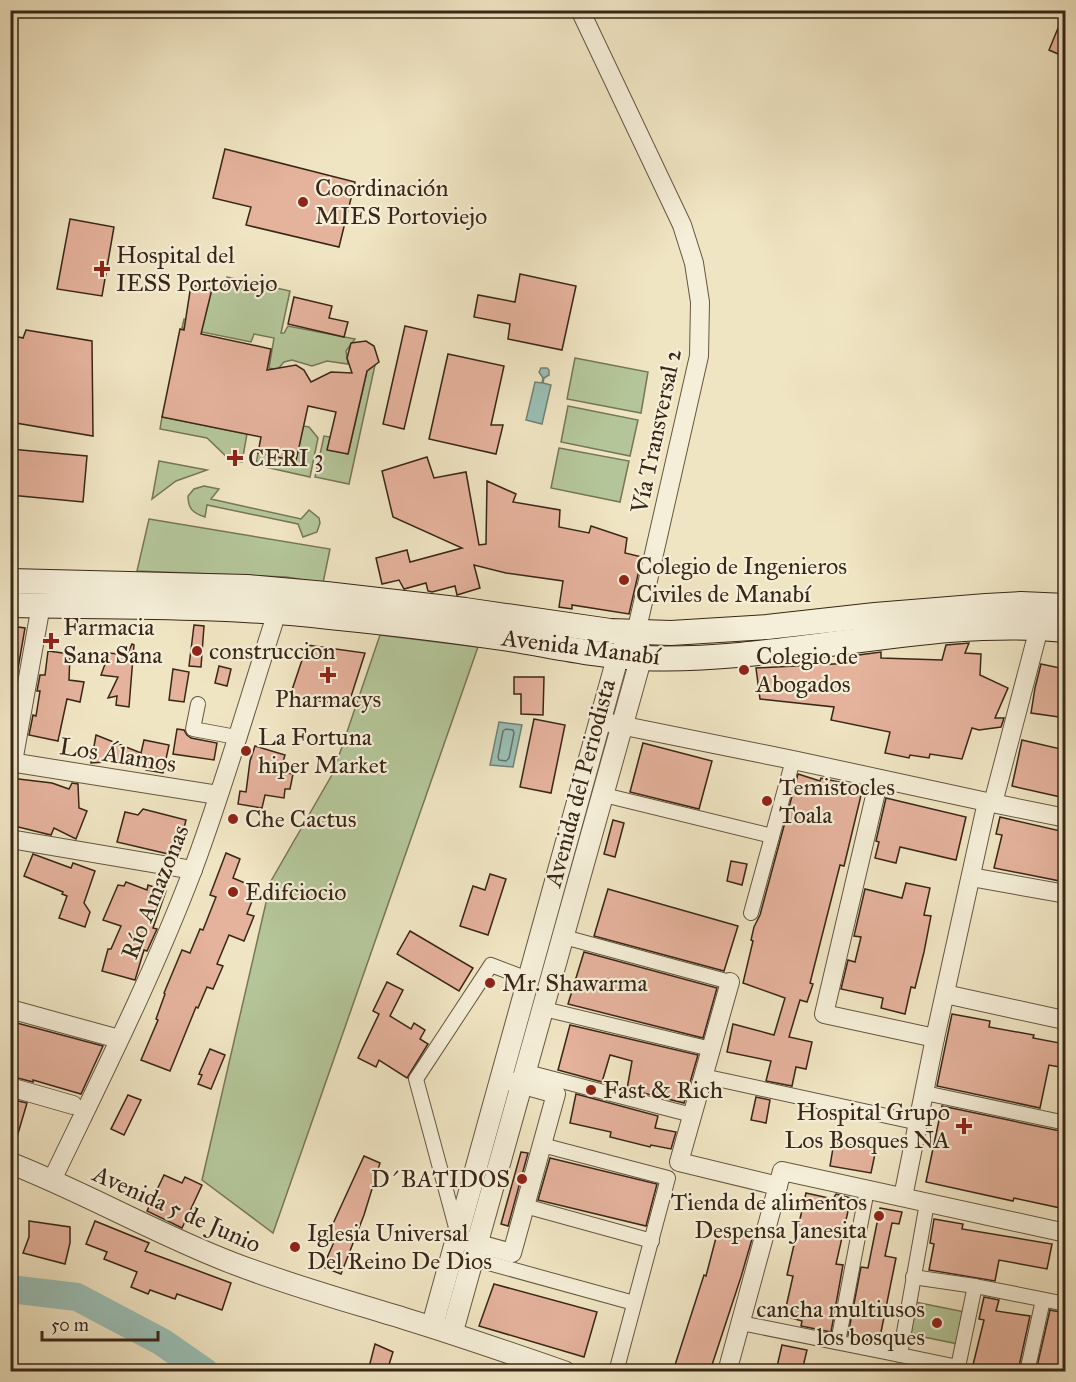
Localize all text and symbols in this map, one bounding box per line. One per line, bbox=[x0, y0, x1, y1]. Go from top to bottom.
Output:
place label: Coordinación MIES Portoviejo bbox=[315, 173, 487, 231]
marker: Coordinación MIES Portoviejo bbox=[296, 195, 310, 209]
place label: Hospital del IESS Portoviejo bbox=[116, 240, 277, 298]
marker: Hospital del IESS Portoviejo bbox=[93, 260, 111, 278]
street label: Vía Transversal 2 bbox=[624, 346, 688, 517]
place label: CERI 3 bbox=[248, 443, 324, 473]
marker: CERI 3 bbox=[226, 449, 244, 467]
place label: Colegio de Ingenieros Civiles de Manabí bbox=[636, 551, 847, 609]
marker: Colegio de Ingenieros Civiles de Manabí bbox=[617, 573, 631, 587]
place label: Farmacia Sana Sana bbox=[63, 612, 163, 670]
street label: Avenida Manabí bbox=[499, 622, 663, 672]
marker: Farmacia Sana Sana bbox=[44, 634, 58, 648]
place label: construccion bbox=[209, 636, 336, 666]
place label: Colegio de Abogados bbox=[755, 641, 858, 699]
marker: construccion bbox=[190, 644, 204, 658]
marker: Colegio de Abogados bbox=[737, 663, 751, 677]
marker: Pharmacys bbox=[321, 668, 335, 682]
street label: Avenida del Periodista bbox=[538, 675, 622, 891]
place label: Pharmacys bbox=[275, 684, 381, 714]
place label: La Fortuna hiper Market bbox=[258, 722, 388, 780]
street label: Los Álamos bbox=[57, 731, 179, 779]
marker: La Fortuna hiper Market bbox=[239, 744, 253, 758]
place label: Temistocles Toala bbox=[779, 772, 895, 830]
marker: Temistocles Toala bbox=[760, 794, 774, 808]
place label: Che Cactus bbox=[245, 804, 356, 834]
marker: Che Cactus bbox=[226, 812, 240, 826]
street label: Río Amazonas bbox=[114, 820, 196, 964]
place label: Edifciocio bbox=[245, 877, 347, 907]
marker: Edifciocio bbox=[226, 885, 240, 899]
place label: Mr. Shawarma bbox=[502, 968, 648, 998]
marker: Mr. Shawarma bbox=[483, 976, 497, 990]
place label: Fast & Rich bbox=[603, 1075, 723, 1105]
marker: Fast & Rich bbox=[584, 1083, 598, 1097]
place label: Hospital Grupo Los Bosques NA bbox=[785, 1097, 950, 1155]
marker: Hospital Grupo Los Bosques NA bbox=[955, 1117, 973, 1135]
street label: Avenida 5 de Junio bbox=[88, 1158, 266, 1259]
place label: D´BATIDOS bbox=[371, 1164, 510, 1194]
marker: D´BATIDOS bbox=[515, 1172, 529, 1186]
place label: Tienda de alimentos Despensa Janesita bbox=[671, 1187, 868, 1245]
marker: Tienda de alimentos Despensa Janesita bbox=[872, 1209, 886, 1223]
place label: Iglesia Universal Del Reino De Dios bbox=[307, 1218, 492, 1276]
marker: Iglesia Universal Del Reino De Dios bbox=[288, 1240, 302, 1254]
place label: cancha multiusos los bosques bbox=[756, 1294, 925, 1352]
scale bar bbox=[42, 1304, 158, 1342]
text: 50 m bbox=[51, 1314, 89, 1336]
marker: cancha multiusos los bosques bbox=[930, 1316, 944, 1330]

